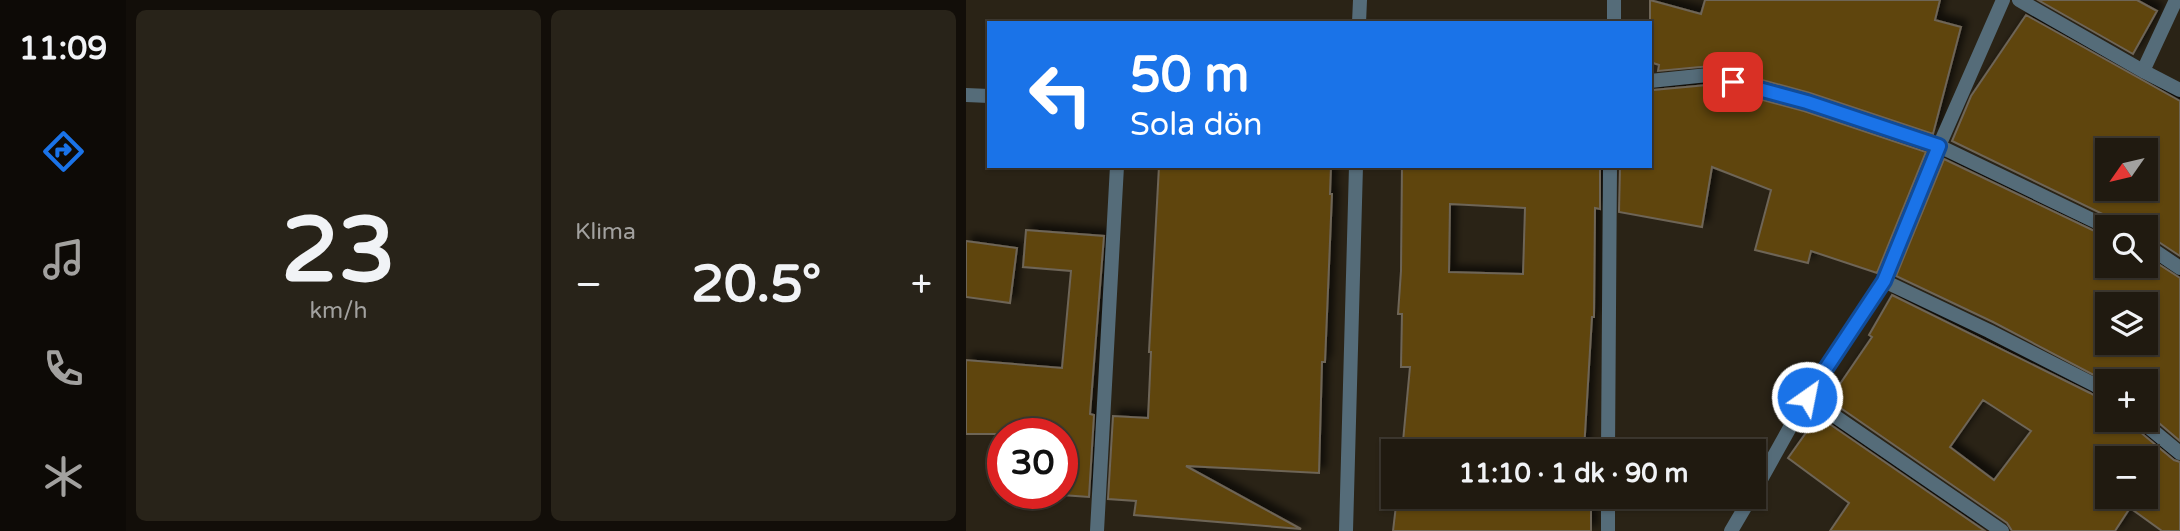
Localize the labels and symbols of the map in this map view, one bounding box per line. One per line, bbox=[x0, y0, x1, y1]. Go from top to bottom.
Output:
pin bbox=[1703, 52, 1763, 112]
north arrow bbox=[2095, 138, 2158, 201]
position arrow bbox=[1770, 360, 1844, 434]
speed limit sign: 30 bbox=[987, 418, 1078, 509]

